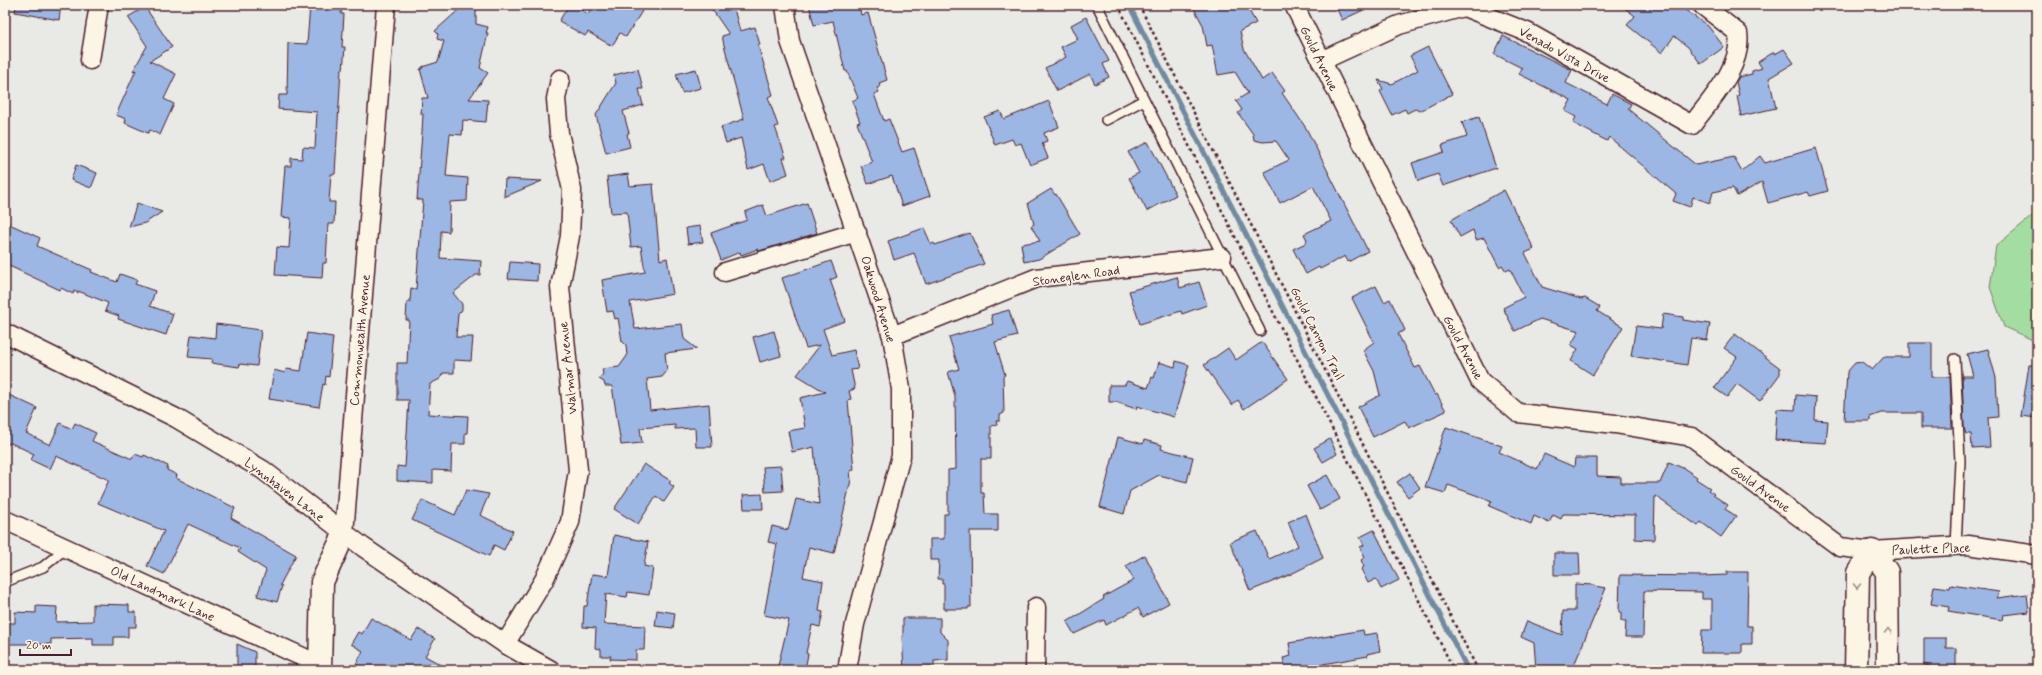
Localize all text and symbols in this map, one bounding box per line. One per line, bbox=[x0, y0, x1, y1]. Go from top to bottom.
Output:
street label: Gould Avenue bbox=[1296, 23, 1342, 94]
street label: Venado Vista Drive bbox=[1516, 23, 1613, 87]
street label: Oakwood Avenue bbox=[856, 254, 899, 345]
street label: Stoneglen Road bbox=[1031, 262, 1121, 291]
street label: Commonwealth Avenue bbox=[346, 274, 375, 407]
street label: Gould Canyon Trail bbox=[1286, 284, 1348, 383]
street label: Gould Avenue bbox=[1439, 313, 1487, 383]
street label: Walmar Avenue bbox=[555, 321, 582, 415]
street label: Lynnhaven Lane bbox=[240, 454, 328, 526]
street label: Gould Avenue bbox=[1727, 462, 1794, 517]
street label: Paulette Place bbox=[1891, 540, 1971, 559]
street label: Old Landmark Lane bbox=[107, 563, 217, 626]
one-way arrow bbox=[1853, 583, 1862, 589]
one-way arrow bbox=[1884, 628, 1892, 634]
scale bar bbox=[20, 631, 71, 657]
text: 20 m bbox=[26, 638, 52, 654]

